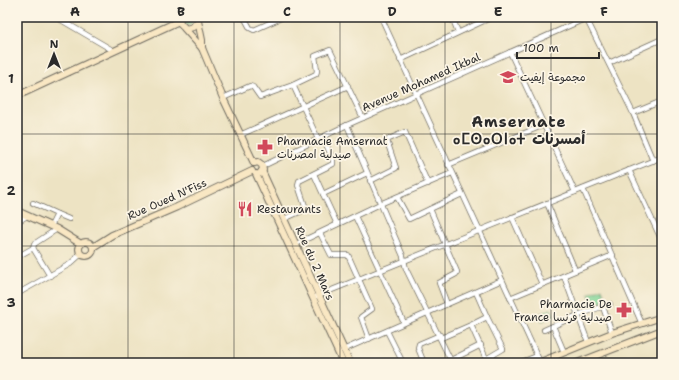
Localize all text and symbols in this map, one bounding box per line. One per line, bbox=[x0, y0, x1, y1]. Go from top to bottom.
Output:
text: A bbox=[70, 3, 80, 20]
text: B bbox=[177, 3, 185, 20]
text: C bbox=[283, 3, 291, 20]
text: D bbox=[387, 3, 397, 20]
text: E bbox=[494, 3, 503, 20]
text: F bbox=[600, 3, 608, 20]
north arrow bbox=[34, 34, 74, 74]
scale bar bbox=[517, 34, 599, 60]
text: N bbox=[50, 37, 59, 52]
text: 100 m bbox=[523, 40, 559, 56]
street label: Avenue Mohamed Ikbal bbox=[360, 49, 483, 115]
school or university icon: مجموعة إيفيت bbox=[499, 68, 517, 86]
text: 1 bbox=[8, 70, 14, 87]
place label: مجموعة إيفيت bbox=[520, 70, 586, 85]
district label: Amsernate ⴰⵎⵙⴰⵔⵏⴰⵜ أمسرنات bbox=[453, 112, 586, 149]
place label: Pharmacie Amsernat صيدلية امصرنات bbox=[277, 134, 388, 162]
pharmacy icon: Pharmacie Amsernat صيدلية امصرنات bbox=[256, 138, 274, 156]
street label: Rue Oued N'Fiss bbox=[125, 175, 209, 224]
text: 2 bbox=[6, 182, 16, 199]
restaurant icon: Restaurants bbox=[236, 200, 254, 218]
place label: Restaurants bbox=[257, 202, 321, 217]
street label: Rue du 2 Mars bbox=[292, 224, 338, 303]
text: 3 bbox=[6, 294, 16, 311]
place label: Pharmacie De France صيدلية فرنسا bbox=[514, 297, 612, 325]
pharmacy icon: Pharmacie De France صيدلية فرنسا bbox=[615, 301, 633, 319]

